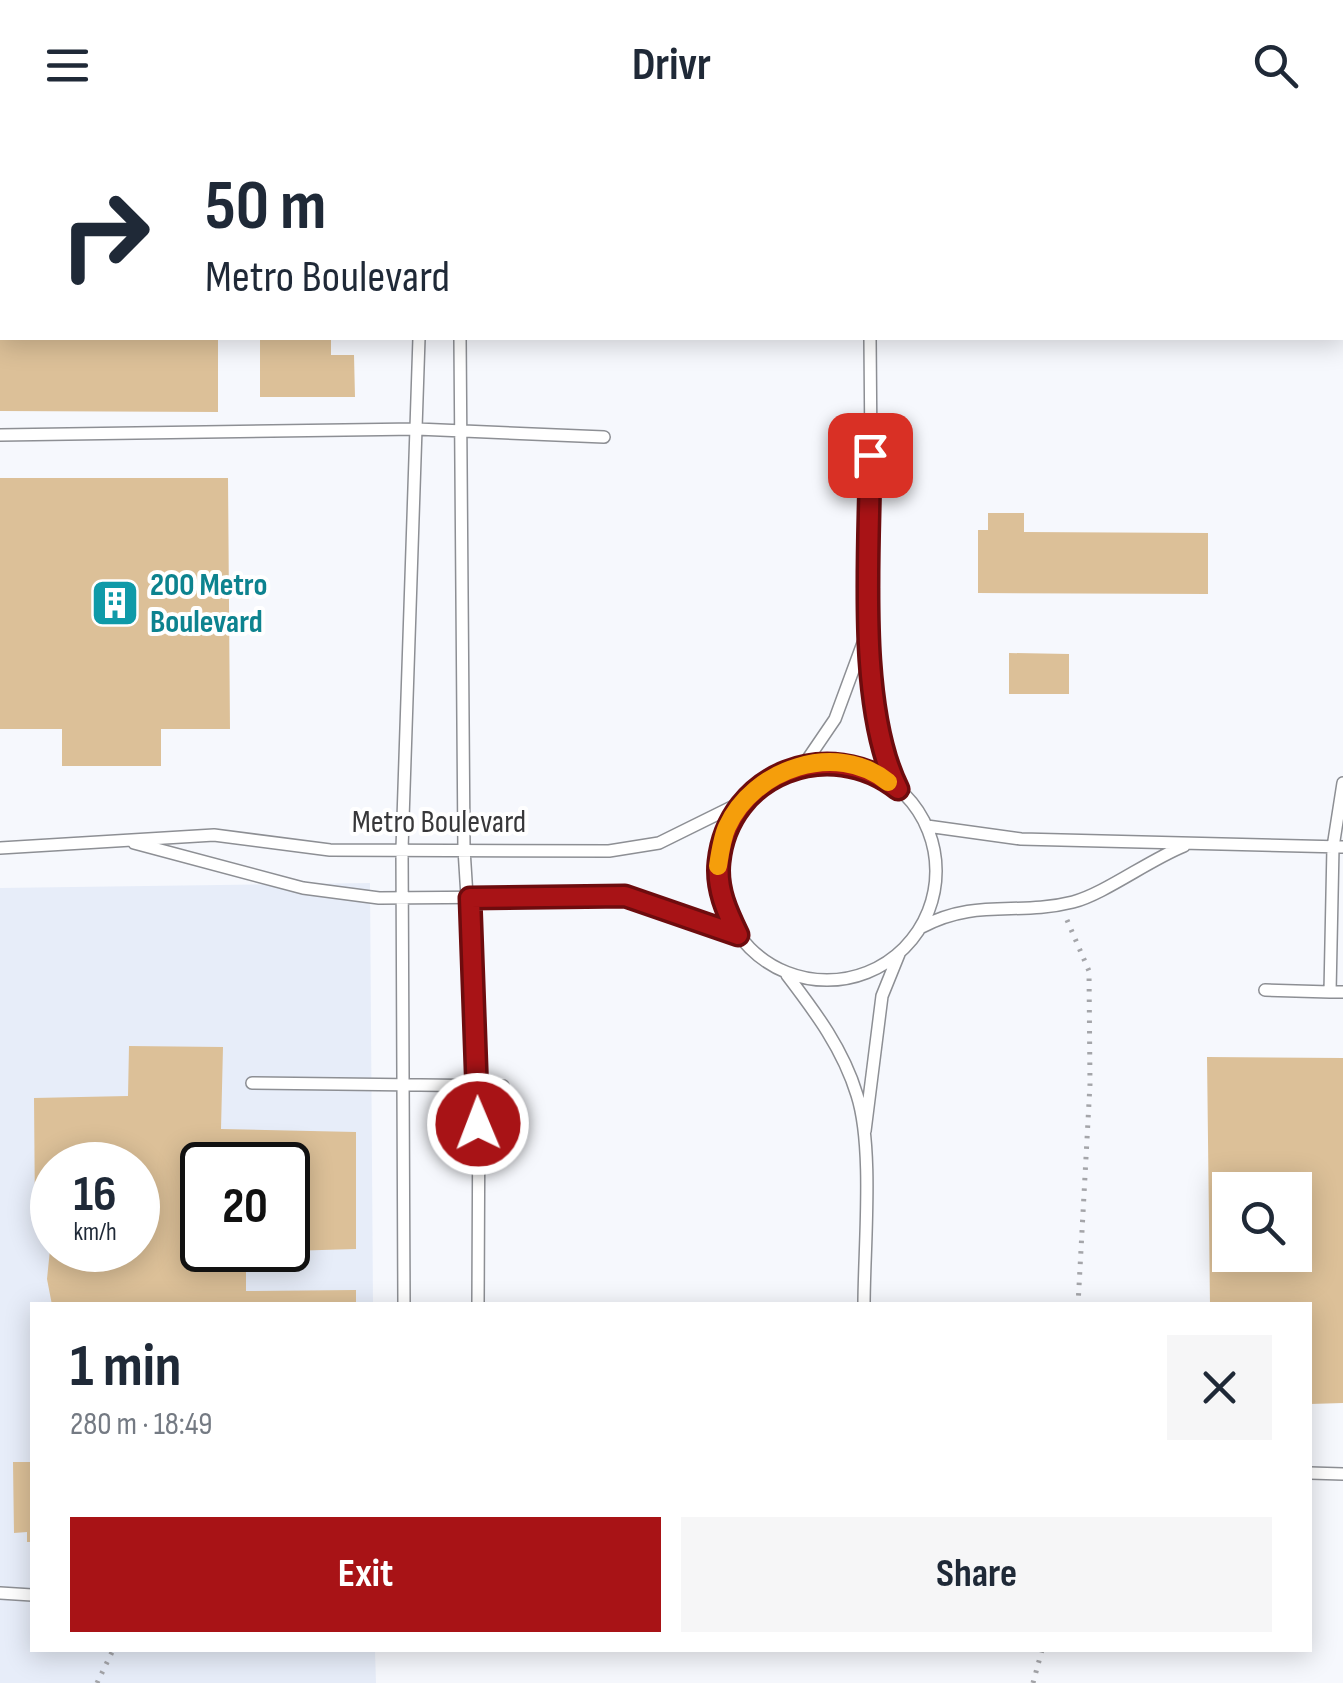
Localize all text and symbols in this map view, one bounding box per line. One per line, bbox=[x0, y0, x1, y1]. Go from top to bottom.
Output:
icon: menu bbox=[40, 38, 95, 93]
text: Drivr bbox=[632, 38, 711, 93]
icon: search bbox=[1248, 38, 1303, 93]
text: 50 m bbox=[205, 165, 326, 249]
icon: right bbox=[40, 170, 170, 300]
text: Metro Boulevard bbox=[205, 250, 450, 305]
pin bbox=[828, 413, 913, 498]
icon: arrive bbox=[843, 428, 898, 483]
place label: 200 Metro Boulevard bbox=[150, 566, 267, 642]
building icon: 200 Metro Boulevard bbox=[89, 577, 141, 629]
street label: Metro Boulevard bbox=[352, 803, 526, 842]
position arrow bbox=[426, 1072, 530, 1176]
speed limit sign: 20 bbox=[180, 1142, 310, 1272]
text: 16 bbox=[73, 1165, 117, 1225]
map controls bbox=[1212, 1172, 1312, 1272]
button: search bbox=[1212, 1172, 1312, 1272]
text: km/h bbox=[73, 1217, 117, 1248]
text: 1 min bbox=[70, 1331, 182, 1403]
button: close bbox=[1167, 1335, 1272, 1440]
text: 280 m · 18:49 bbox=[70, 1405, 213, 1444]
button: Exit bbox=[70, 1517, 661, 1632]
button: Share bbox=[681, 1517, 1272, 1632]

